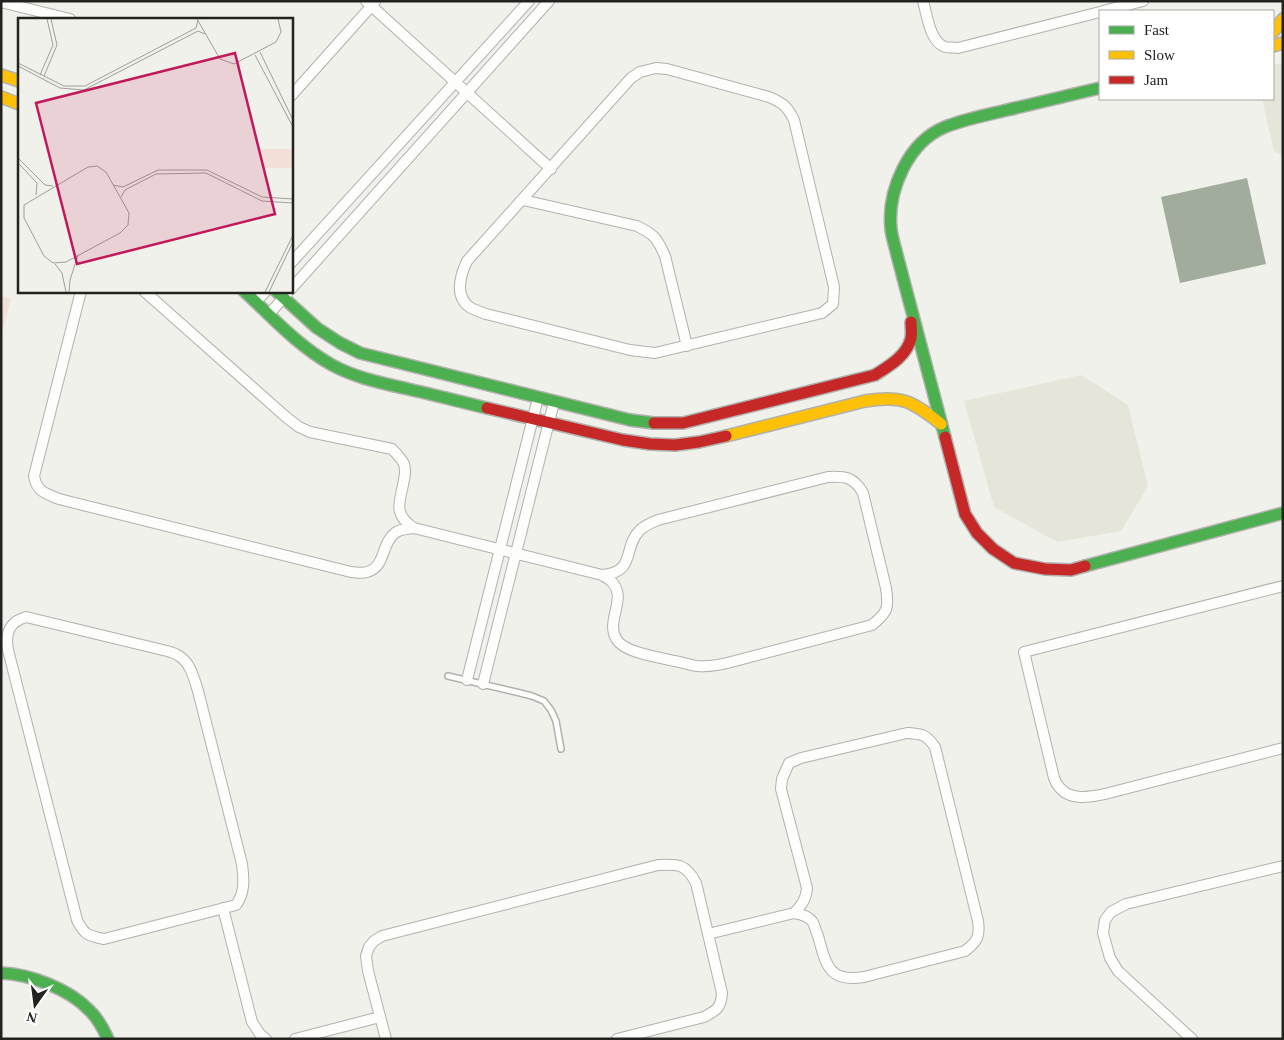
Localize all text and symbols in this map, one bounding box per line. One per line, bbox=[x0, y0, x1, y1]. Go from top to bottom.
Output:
legend bbox=[1099, 10, 1274, 100]
inset map bbox=[18, 18, 292, 292]
text: Fast bbox=[1144, 22, 1170, 38]
text: Slow bbox=[1144, 47, 1175, 63]
text: Jam bbox=[1144, 72, 1168, 88]
north arrow bbox=[10, 980, 60, 1030]
text: N bbox=[25, 1009, 39, 1026]

